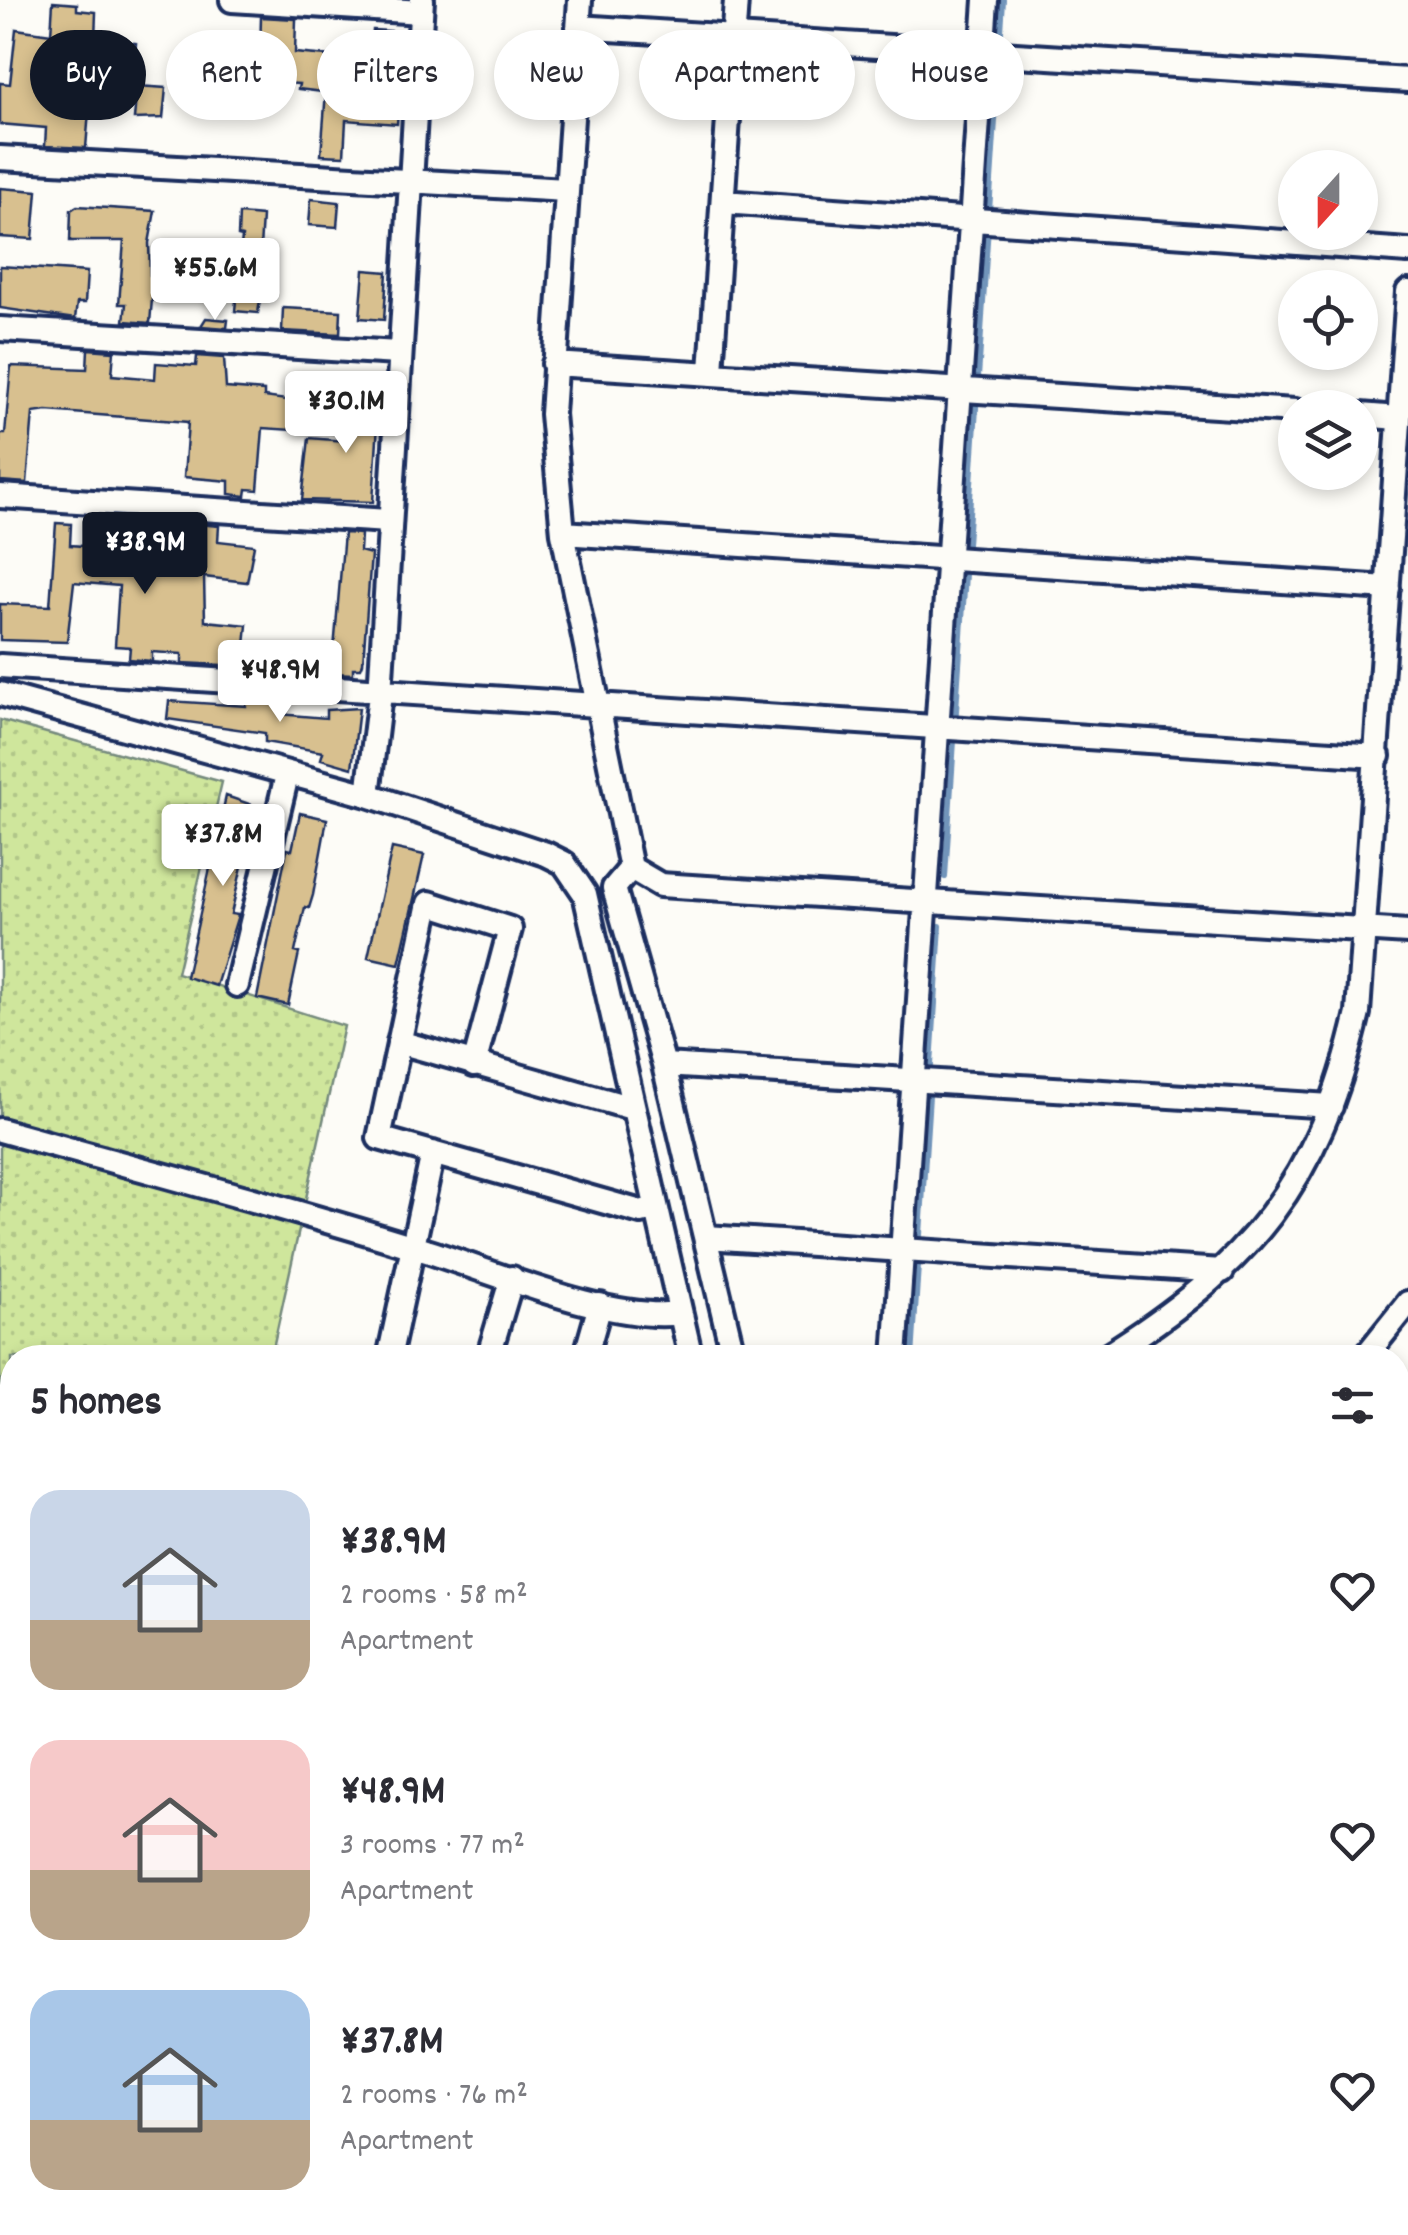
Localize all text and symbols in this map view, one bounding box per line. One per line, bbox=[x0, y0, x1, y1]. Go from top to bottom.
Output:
chip: Buy bbox=[30, 30, 146, 120]
chip: Rent bbox=[166, 30, 297, 120]
chip: Filters bbox=[317, 30, 474, 120]
chip: New bbox=[494, 30, 619, 120]
chip: Apartment bbox=[639, 30, 855, 120]
chip: House bbox=[875, 30, 1024, 120]
north arrow bbox=[1278, 150, 1378, 250]
map controls bbox=[1278, 150, 1378, 490]
pin: ¥55.6M bbox=[134, 238, 296, 323]
text: ¥55.6M bbox=[173, 247, 257, 293]
button: locate bbox=[1278, 270, 1378, 370]
pin: ¥30.1M bbox=[265, 371, 427, 456]
text: ¥30.1M bbox=[307, 380, 385, 426]
button: layers bbox=[1278, 390, 1378, 490]
pin: ¥38.9M bbox=[64, 512, 226, 597]
text: ¥38.9M bbox=[104, 521, 186, 567]
pin: ¥48.9M bbox=[199, 640, 361, 725]
text: ¥48.9M bbox=[240, 649, 320, 695]
pin: ¥37.8M bbox=[142, 804, 304, 889]
text: ¥37.8M bbox=[184, 813, 262, 859]
text: 5 homes bbox=[30, 1375, 162, 1435]
icon: filters bbox=[1325, 1378, 1380, 1433]
text: ¥38.9M bbox=[340, 1514, 447, 1574]
icon: home bbox=[110, 1530, 230, 1650]
icon: heart bbox=[1325, 1563, 1380, 1618]
text: 2 rooms · 58 m² bbox=[340, 1574, 528, 1620]
text: Apartment bbox=[340, 1620, 474, 1666]
text: ¥48.9M bbox=[340, 1764, 445, 1824]
icon: home bbox=[110, 1780, 230, 1900]
icon: heart bbox=[1325, 1813, 1380, 1868]
text: 3 rooms · 77 m² bbox=[340, 1824, 525, 1870]
text: Apartment bbox=[340, 1870, 474, 1916]
text: ¥37.8M bbox=[340, 2014, 444, 2074]
icon: home bbox=[110, 2030, 230, 2150]
icon: heart bbox=[1325, 2063, 1380, 2118]
text: 2 rooms · 76 m² bbox=[340, 2074, 528, 2120]
text: Apartment bbox=[340, 2120, 474, 2166]

